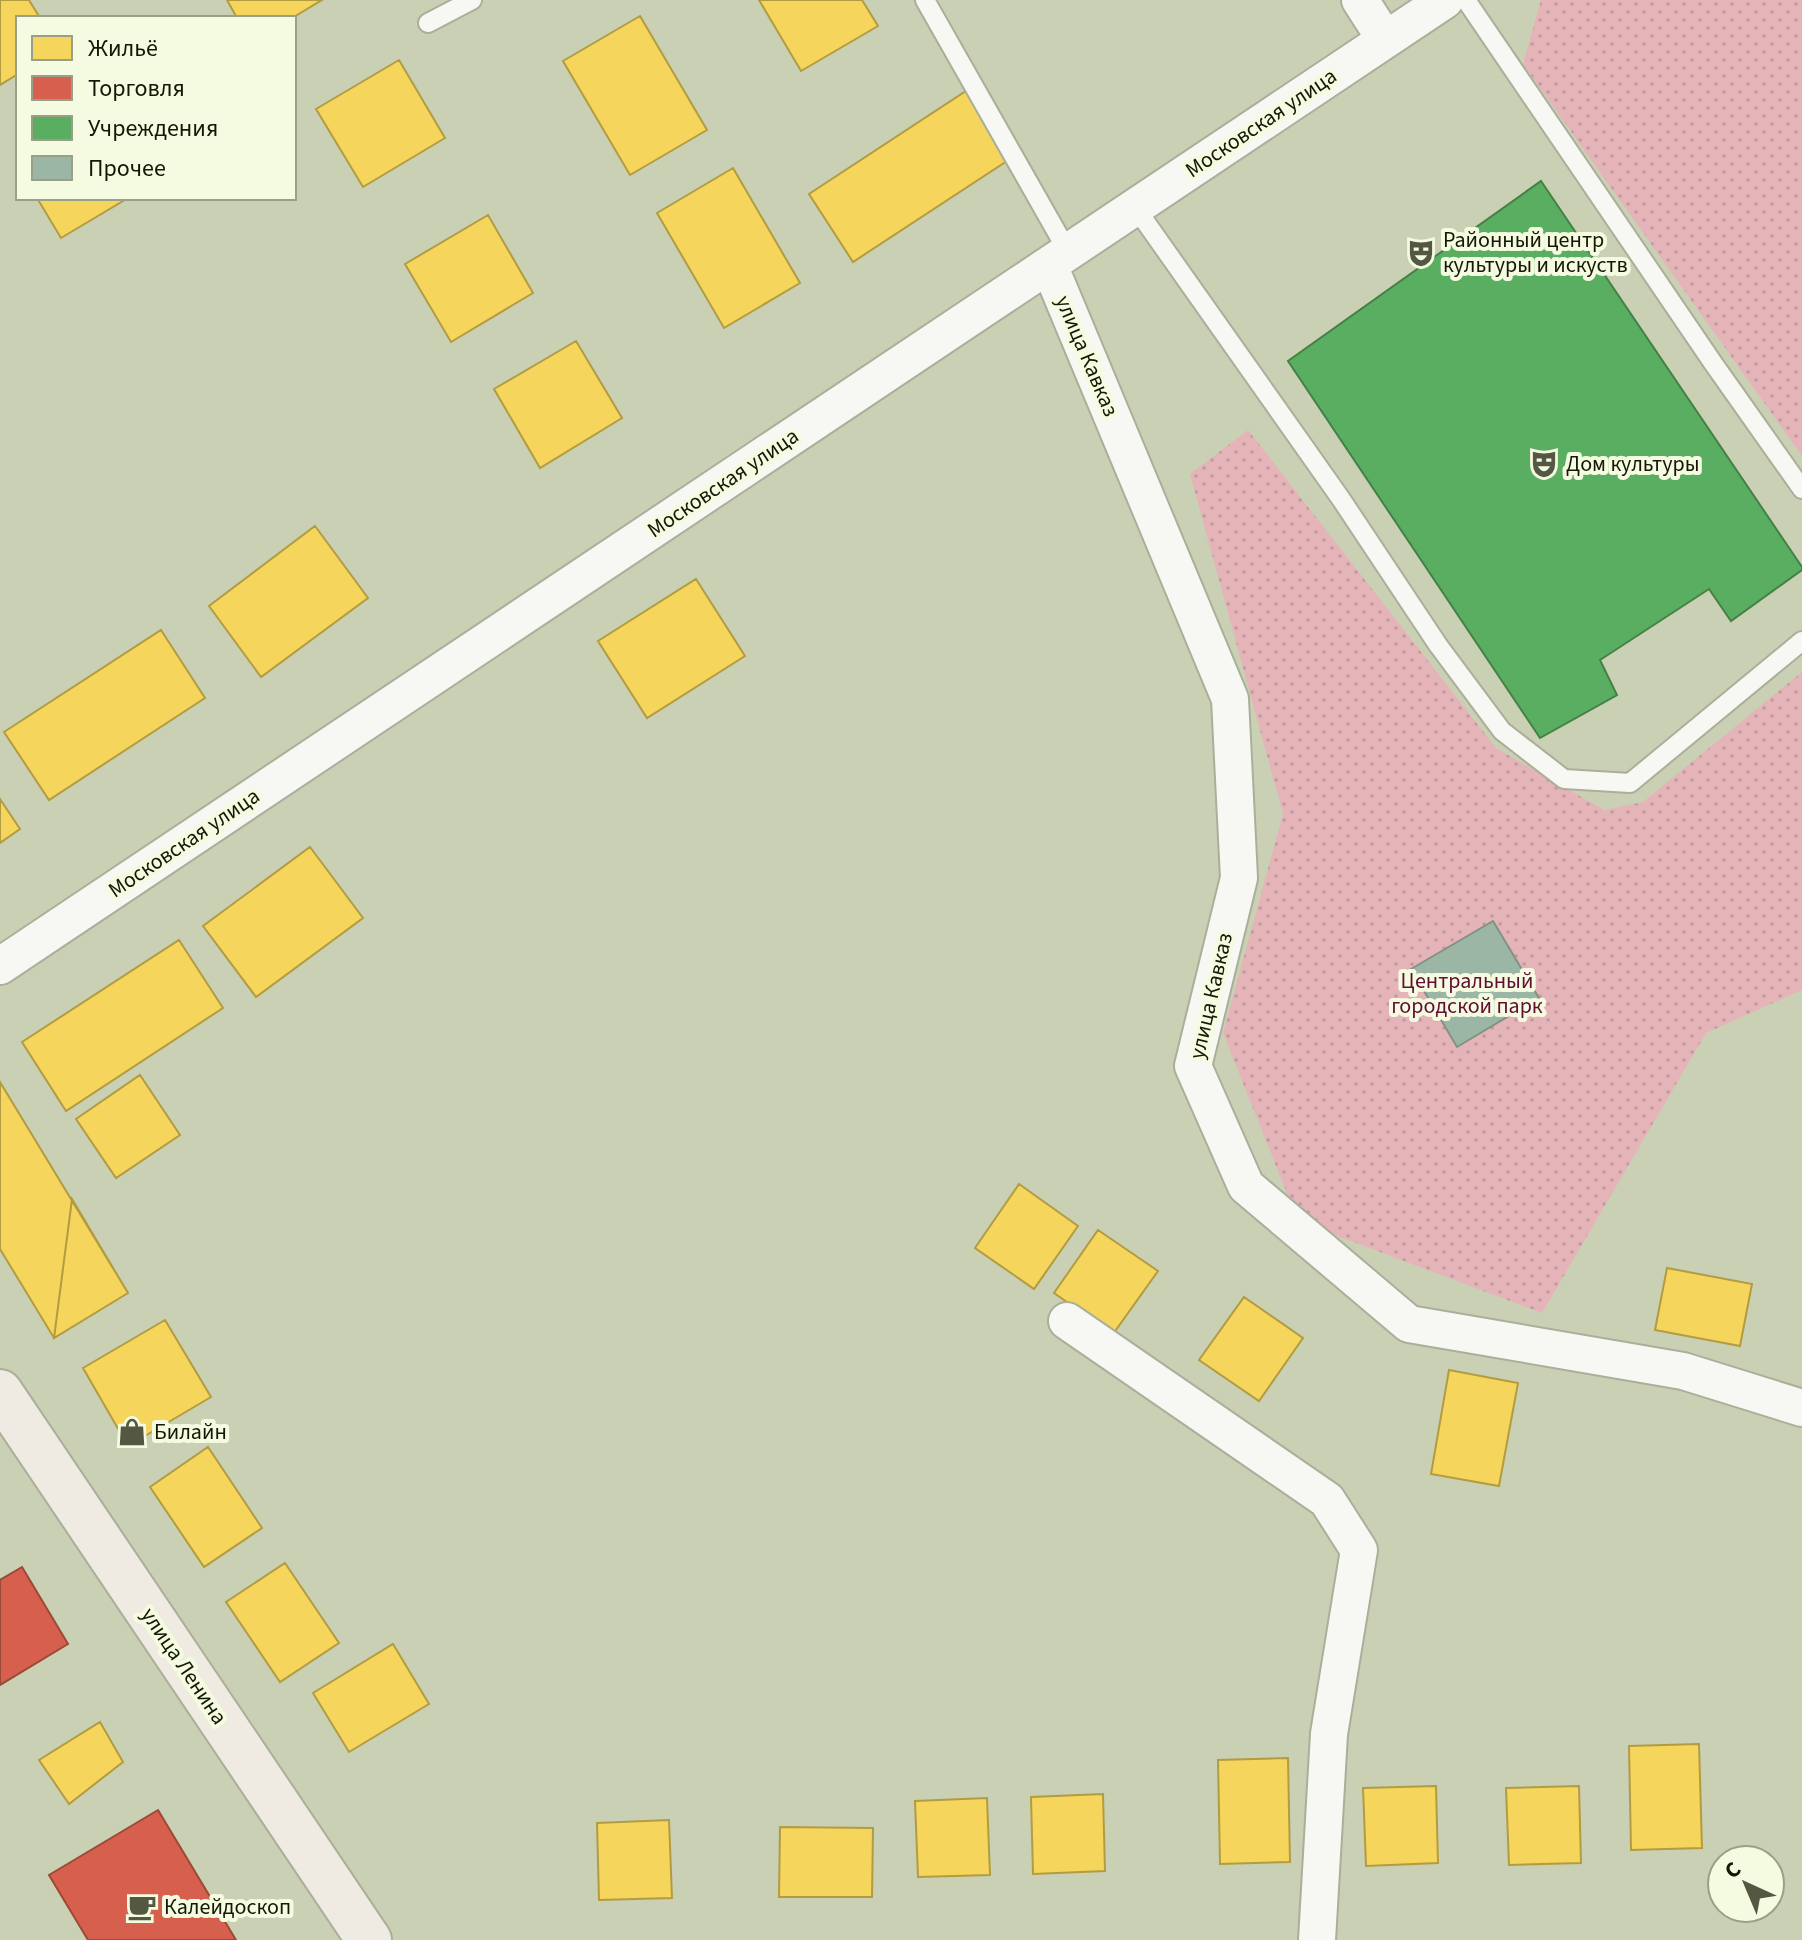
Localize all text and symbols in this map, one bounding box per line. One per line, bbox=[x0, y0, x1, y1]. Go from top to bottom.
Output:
legend bbox=[16, 16, 296, 200]
text: Жильё bbox=[88, 31, 158, 66]
street label: Московская улица bbox=[1179, 60, 1343, 186]
text: Торговля bbox=[88, 71, 185, 106]
text: Учреждения bbox=[88, 111, 218, 146]
text: Прочее bbox=[88, 151, 166, 186]
place label: Районный центр культуры и искуств bbox=[1443, 224, 1628, 281]
theatre icon: Районный центр культуры и искуств bbox=[1406, 238, 1436, 268]
street label: улица Кавказ bbox=[1047, 290, 1127, 422]
street label: Московская улица bbox=[641, 420, 805, 546]
place label: Дом культуры bbox=[1566, 448, 1699, 480]
theatre icon: Дом культуры bbox=[1529, 449, 1559, 479]
street label: Московская улица bbox=[102, 780, 266, 906]
street label: улица Кавказ bbox=[1181, 930, 1241, 1062]
park label: Центральный городской парк bbox=[1391, 965, 1543, 1022]
place label: Билайн bbox=[154, 1416, 227, 1448]
shop icon: Билайн bbox=[117, 1417, 147, 1447]
street label: улица Ленина bbox=[133, 1601, 235, 1731]
north arrow bbox=[1706, 1844, 1786, 1924]
text: С bbox=[1717, 1854, 1749, 1886]
place label: Калейдоскоп bbox=[164, 1891, 291, 1923]
cafe icon: Калейдоскоп bbox=[127, 1892, 157, 1922]

